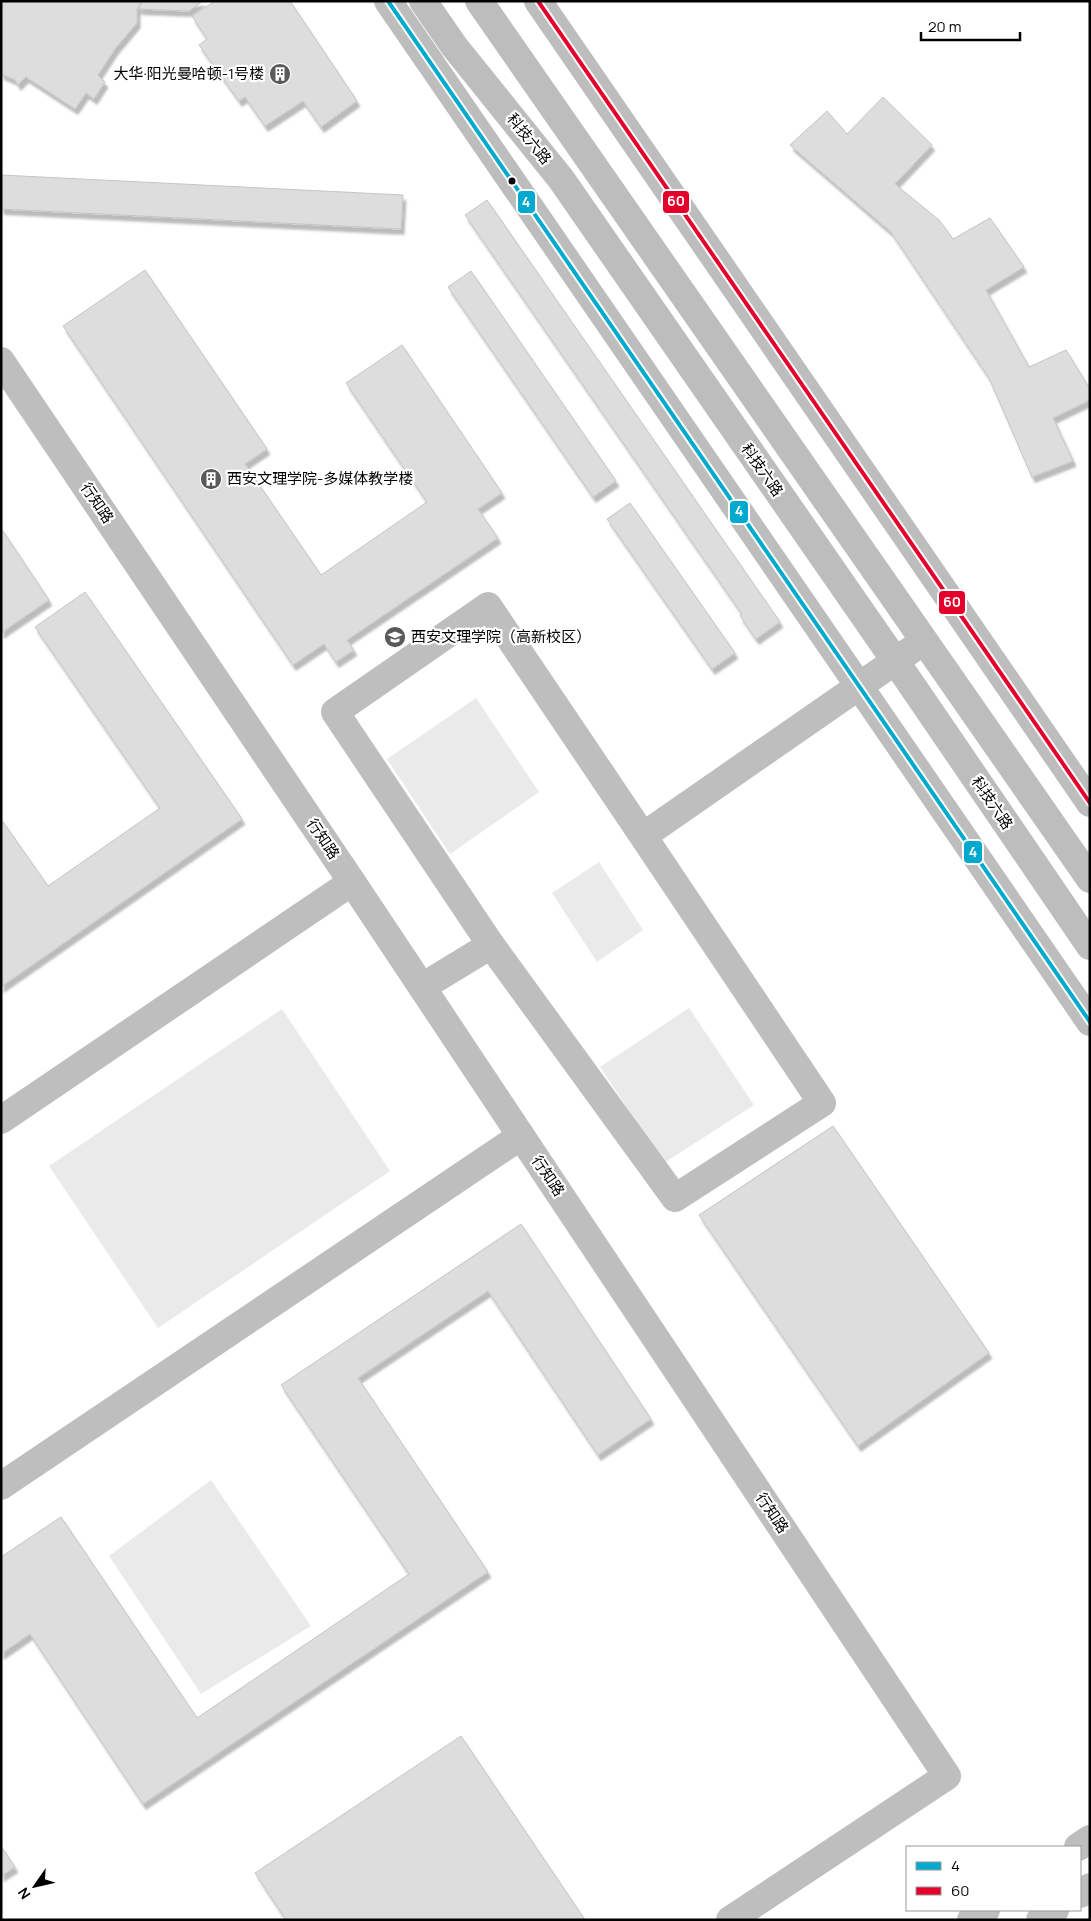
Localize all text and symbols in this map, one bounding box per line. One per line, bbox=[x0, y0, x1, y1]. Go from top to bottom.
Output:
scale bar bbox=[921, 10, 1020, 42]
text: 20 m bbox=[928, 16, 961, 37]
building icon: 大华·阳光曼哈顿-1号楼 bbox=[268, 62, 292, 86]
place label: 大华·阳光曼哈顿-1号楼 bbox=[113, 63, 264, 84]
street label: 科技六路 bbox=[502, 109, 556, 169]
unlabelled marker bbox=[507, 176, 517, 186]
line badge: 4 bbox=[517, 190, 536, 214]
line badge: 60 bbox=[662, 190, 690, 214]
text: 60 bbox=[667, 191, 685, 210]
text: 4 bbox=[522, 192, 530, 211]
street label: 科技六路 bbox=[737, 439, 788, 500]
building icon: 西安文理学院-多媒体教学楼 bbox=[199, 467, 223, 491]
place label: 西安文理学院-多媒体教学楼 bbox=[227, 468, 413, 489]
street label: 行知路 bbox=[76, 478, 119, 527]
line badge: 4 bbox=[729, 500, 749, 524]
text: 4 bbox=[735, 501, 743, 520]
line badge: 60 bbox=[938, 590, 966, 615]
text: 60 bbox=[943, 592, 961, 611]
school or university icon: 西安文理学院（高新校区） bbox=[383, 625, 407, 649]
place label: 西安文理学院（高新校区） bbox=[411, 626, 591, 647]
street label: 科技六路 bbox=[967, 772, 1018, 833]
street label: 行知路 bbox=[302, 814, 345, 863]
line badge: 4 bbox=[963, 840, 983, 864]
text: 4 bbox=[969, 842, 977, 861]
street label: 行知路 bbox=[527, 1151, 570, 1200]
street label: 行知路 bbox=[751, 1488, 794, 1537]
legend bbox=[906, 1846, 1081, 1911]
text: 4 bbox=[951, 1855, 960, 1876]
north arrow bbox=[10, 1861, 60, 1911]
text: 60 bbox=[951, 1880, 969, 1901]
text: N bbox=[13, 1884, 34, 1903]

